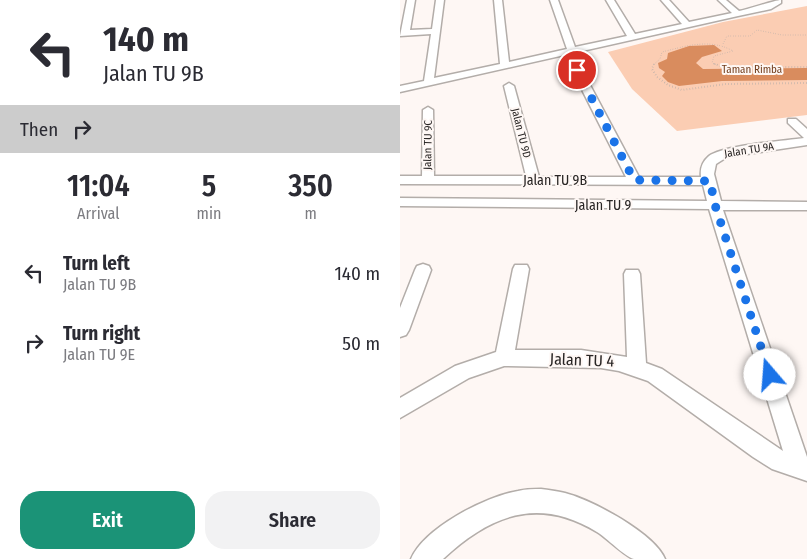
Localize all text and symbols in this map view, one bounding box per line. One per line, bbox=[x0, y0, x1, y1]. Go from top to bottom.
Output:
text: 140 m bbox=[103, 18, 189, 60]
icon: left bbox=[20, 20, 85, 85]
pin bbox=[556, 49, 598, 91]
icon: arrive bbox=[563, 56, 591, 84]
text: Jalan TU 9B bbox=[103, 60, 204, 87]
park label: Taman Rimba bbox=[722, 63, 782, 76]
street label: Jalan TU 9D bbox=[509, 107, 533, 159]
icon: right bbox=[68, 115, 96, 143]
text: Then bbox=[20, 118, 58, 141]
street label: Jalan TU 9C bbox=[421, 119, 435, 170]
street label: Jalan TU 9A bbox=[723, 140, 775, 160]
text: 11:04 bbox=[67, 168, 130, 204]
text: 5 bbox=[202, 168, 216, 204]
text: 350 bbox=[288, 168, 333, 204]
street label: Jalan TU 9B bbox=[523, 172, 587, 189]
street label: Jalan TU 9 bbox=[575, 197, 631, 214]
text: Arrival bbox=[77, 204, 120, 223]
text: min bbox=[197, 204, 221, 223]
text: m bbox=[305, 204, 317, 223]
text: Turn left bbox=[63, 252, 130, 275]
icon: left bbox=[20, 259, 48, 287]
text: 140 m bbox=[334, 262, 380, 285]
text: Jalan TU 9B bbox=[63, 275, 136, 294]
text: Turn right bbox=[63, 322, 140, 345]
icon: right bbox=[20, 329, 48, 357]
text: 50 m bbox=[342, 332, 380, 355]
text: Jalan TU 9E bbox=[63, 345, 135, 364]
position arrow bbox=[743, 348, 795, 400]
street label: Jalan TU 4 bbox=[549, 349, 615, 371]
button: Exit bbox=[20, 491, 195, 549]
button: Share bbox=[205, 491, 380, 549]

